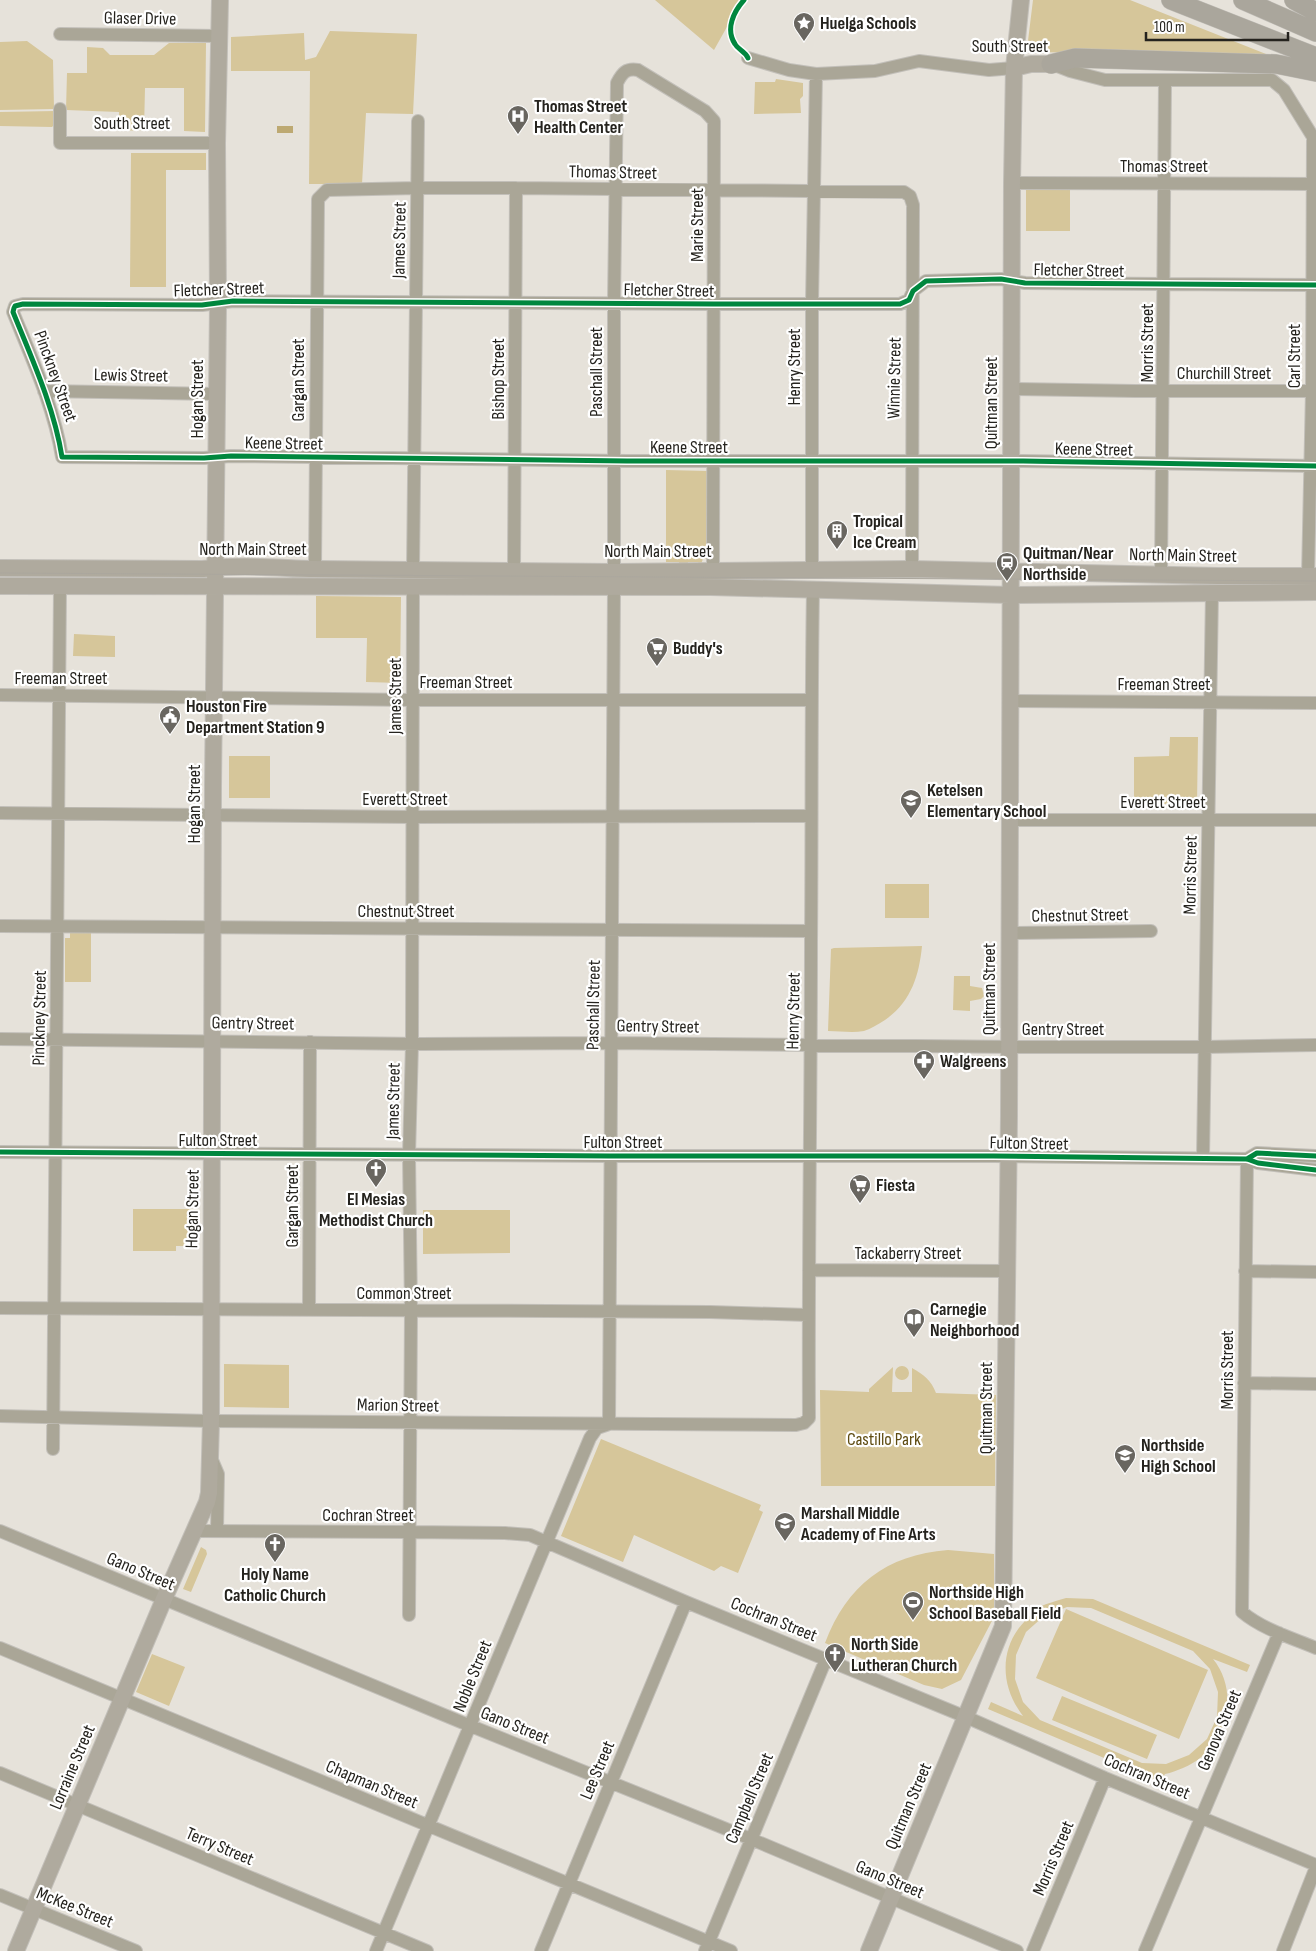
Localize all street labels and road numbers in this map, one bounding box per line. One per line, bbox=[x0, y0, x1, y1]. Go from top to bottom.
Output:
street label: Glaser Drive bbox=[104, 7, 176, 30]
street label: South Street bbox=[972, 36, 1049, 57]
street label: South Street bbox=[94, 113, 171, 134]
street label: Thomas Street bbox=[1120, 156, 1209, 177]
street label: Thomas Street bbox=[569, 161, 658, 184]
street label: Marie Street bbox=[687, 187, 708, 262]
street label: James Street bbox=[388, 201, 411, 280]
street label: Fletcher Street bbox=[1033, 259, 1125, 282]
street label: Fletcher Street bbox=[173, 277, 265, 302]
street label: Fletcher Street bbox=[623, 279, 715, 302]
street label: Morris Street bbox=[1137, 303, 1158, 383]
street label: Carl Street bbox=[1284, 323, 1305, 388]
street label: Paschall Street bbox=[586, 326, 607, 417]
street label: Pinckney Street bbox=[29, 328, 82, 425]
street label: Henry Street bbox=[784, 328, 805, 406]
street label: Winnie Street bbox=[883, 336, 906, 419]
street label: Gargan Street bbox=[288, 338, 309, 421]
street label: Bishop Street bbox=[488, 338, 509, 420]
street label: Quitman Street bbox=[981, 356, 1002, 449]
street label: Hogan Street bbox=[187, 359, 208, 438]
street label: Churchill Street bbox=[1177, 363, 1272, 384]
street label: Lewis Street bbox=[94, 364, 169, 387]
street label: Keene Street bbox=[245, 432, 324, 455]
street label: Keene Street bbox=[650, 437, 729, 458]
street label: Keene Street bbox=[1055, 438, 1134, 461]
street label: North Main Street bbox=[199, 539, 307, 560]
street label: North Main Street bbox=[604, 541, 712, 562]
street label: North Main Street bbox=[1129, 544, 1237, 567]
street label: James Street bbox=[385, 657, 406, 735]
street label: Freeman Street bbox=[14, 668, 108, 689]
street label: Freeman Street bbox=[419, 672, 513, 693]
street label: Freeman Street bbox=[1117, 674, 1211, 695]
street label: Hogan Street bbox=[184, 764, 205, 843]
street label: Everett Street bbox=[362, 789, 448, 810]
street label: Everett Street bbox=[1120, 792, 1206, 813]
street label: Morris Street bbox=[1179, 835, 1202, 915]
street label: Chestnut Street bbox=[357, 901, 455, 922]
street label: Chestnut Street bbox=[1031, 904, 1129, 927]
street label: Quitman Street bbox=[979, 942, 1000, 1035]
street label: Paschall Street bbox=[582, 959, 605, 1050]
street label: Pinckney Street bbox=[28, 970, 51, 1066]
street label: Henry Street bbox=[782, 972, 805, 1050]
street label: Gentry Street bbox=[211, 1012, 295, 1035]
street label: Gentry Street bbox=[616, 1015, 700, 1038]
street label: Gentry Street bbox=[1022, 1019, 1105, 1040]
street label: James Street bbox=[382, 1062, 405, 1141]
street label: Fulton Street bbox=[178, 1130, 258, 1151]
street label: Fulton Street bbox=[583, 1132, 663, 1153]
street label: Fulton Street bbox=[989, 1132, 1069, 1155]
street label: Gargan Street bbox=[282, 1164, 303, 1247]
street label: Hogan Street bbox=[181, 1169, 204, 1249]
street label: Tackaberry Street bbox=[854, 1243, 962, 1264]
street label: Common Street bbox=[356, 1283, 452, 1304]
street label: Morris Street bbox=[1217, 1330, 1238, 1410]
street label: Quitman Street bbox=[976, 1361, 997, 1454]
street label: Marion Street bbox=[357, 1394, 440, 1417]
street label: Cochran Street bbox=[322, 1505, 414, 1526]
street label: Gano Street bbox=[104, 1548, 178, 1595]
street label: Cochran Street bbox=[728, 1593, 821, 1646]
street label: Noble Street bbox=[449, 1637, 497, 1715]
street label: Genova Street bbox=[1193, 1686, 1246, 1774]
street label: Gano Street bbox=[478, 1702, 553, 1749]
street label: Lorraine Street bbox=[45, 1721, 100, 1813]
street label: Lee Street bbox=[576, 1737, 619, 1803]
street label: Campbell Street bbox=[721, 1749, 778, 1847]
street label: Cochran Street bbox=[1101, 1749, 1193, 1804]
street label: Chapman Street bbox=[323, 1756, 421, 1813]
street label: Quitman Street bbox=[881, 1759, 936, 1853]
street label: Morris Street bbox=[1028, 1817, 1079, 1899]
street label: Terry Street bbox=[183, 1823, 257, 1870]
street label: Gano Street bbox=[853, 1856, 927, 1903]
street label: McKee Street bbox=[33, 1883, 117, 1933]

